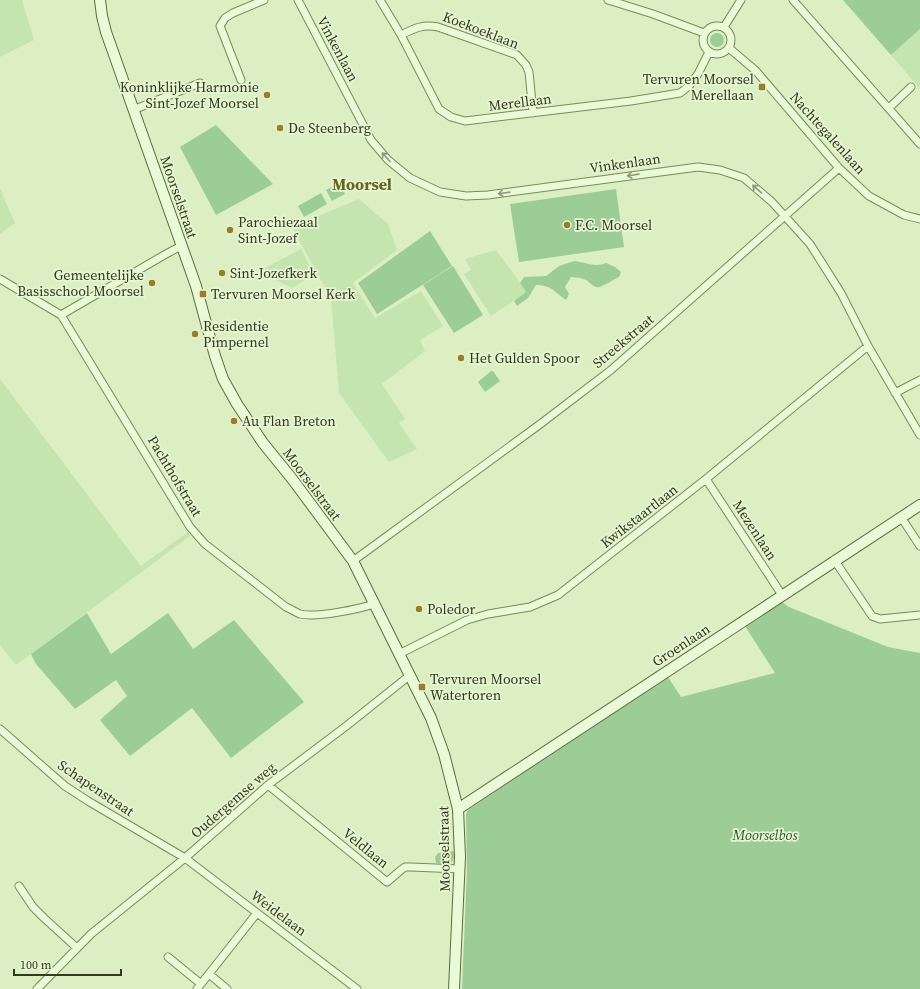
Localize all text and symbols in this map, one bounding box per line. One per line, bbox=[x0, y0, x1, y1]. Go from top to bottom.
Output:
street label: Koekoeklaan bbox=[440, 6, 522, 54]
street label: Vinkenlaan bbox=[312, 13, 364, 86]
place label: Tervuren Moorsel Merellaan bbox=[643, 69, 755, 105]
place label: Koninklijke Harmonie Sint-Jozef Moorsel bbox=[120, 77, 259, 113]
marker: Tervuren Moorsel Merellaan bbox=[757, 82, 767, 92]
street label: Nachtegalenlaan bbox=[786, 87, 871, 179]
street label: Merellaan bbox=[487, 88, 553, 116]
marker: Koninklijke Harmonie Sint-Jozef Moorsel bbox=[262, 90, 272, 100]
place label: De Steenberg bbox=[288, 118, 371, 138]
marker: De Steenberg bbox=[275, 123, 285, 133]
street label: Vinkenlaan bbox=[588, 148, 662, 178]
one-way arrow bbox=[381, 152, 391, 162]
street label: Moorselstraat bbox=[156, 153, 203, 241]
one-way arrow bbox=[627, 172, 640, 179]
district label: Moorsel bbox=[332, 173, 392, 195]
one-way arrow bbox=[752, 185, 762, 194]
one-way arrow bbox=[498, 189, 511, 196]
place label: Parochiezaal Sint-Jozef bbox=[238, 212, 318, 248]
place label: F.C. Moorsel bbox=[575, 215, 652, 235]
marker: F.C. Moorsel bbox=[562, 220, 572, 230]
marker: Parochiezaal Sint-Jozef bbox=[225, 225, 235, 235]
place label: Sint-Jozefkerk bbox=[230, 263, 318, 283]
place label: Gemeentelijke Basisschool Moorsel bbox=[17, 265, 144, 301]
marker: Sint-Jozefkerk bbox=[217, 268, 227, 278]
marker: Gemeentelijke Basisschool Moorsel bbox=[147, 278, 157, 288]
place label: Tervuren Moorsel Kerk bbox=[211, 284, 356, 304]
marker: Tervuren Moorsel Kerk bbox=[198, 289, 208, 299]
street label: Streekstraat bbox=[588, 309, 658, 373]
place label: Residentie Pimpernel bbox=[203, 316, 269, 352]
marker: Residentie Pimpernel bbox=[190, 329, 200, 339]
place label: Het Gulden Spoor bbox=[469, 348, 580, 368]
marker: Het Gulden Spoor bbox=[456, 353, 466, 363]
place label: Au Flan Breton bbox=[242, 411, 336, 431]
marker: Au Flan Breton bbox=[229, 416, 239, 426]
street label: Pachthofstraat bbox=[143, 432, 207, 521]
street label: Moorselstraat bbox=[278, 444, 346, 525]
street label: Kwikstaartlaan bbox=[596, 479, 682, 553]
street label: Mezenlaan bbox=[728, 496, 782, 564]
place label: Poledor bbox=[427, 599, 475, 619]
marker: Poledor bbox=[414, 604, 424, 614]
street label: Groenlaan bbox=[648, 619, 714, 671]
place label: Tervuren Moorsel Watertoren bbox=[430, 669, 541, 705]
marker: Tervuren Moorsel Watertoren bbox=[417, 682, 427, 692]
street label: Schapenstraat bbox=[54, 755, 138, 821]
street label: Oudergemse weg bbox=[186, 757, 280, 843]
street label: Moorselstraat bbox=[433, 805, 455, 892]
street label: Veldlaan bbox=[339, 823, 394, 873]
park label: Moorselbos bbox=[732, 825, 798, 845]
street label: Weidelaan bbox=[247, 885, 312, 941]
scale bar bbox=[14, 951, 121, 977]
text: 100 m bbox=[20, 957, 52, 973]

